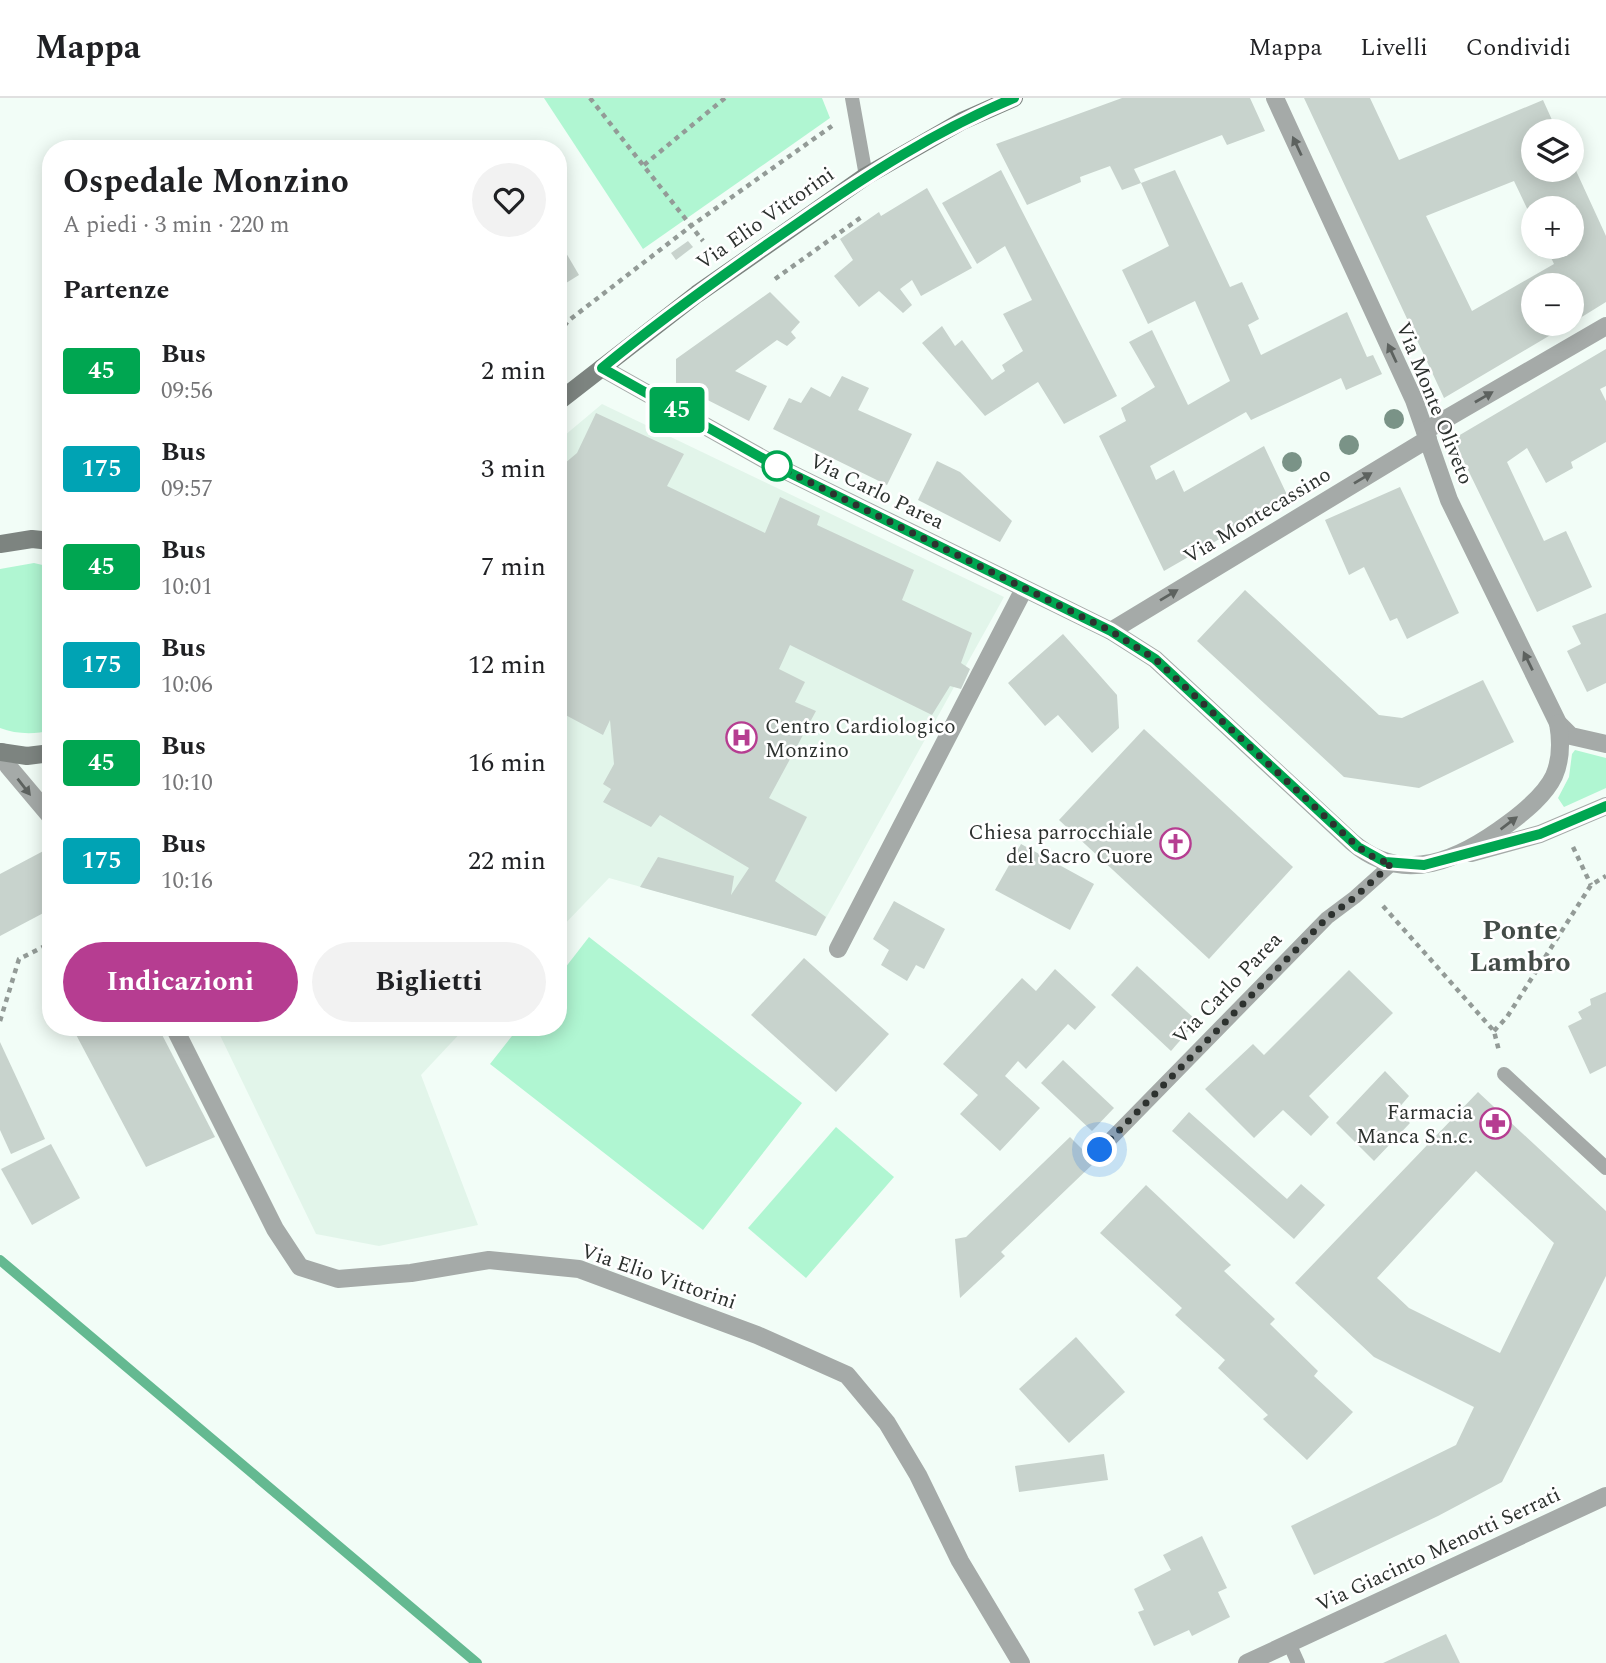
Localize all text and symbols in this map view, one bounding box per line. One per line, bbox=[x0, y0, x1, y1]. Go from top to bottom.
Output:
text: Mappa bbox=[35, 23, 141, 73]
text: Mappa bbox=[1248, 30, 1322, 66]
text: Livelli bbox=[1360, 30, 1428, 66]
text: Condividi bbox=[1466, 30, 1571, 66]
map controls bbox=[1521, 119, 1584, 336]
button: layers bbox=[1521, 119, 1584, 182]
one-way arrow bbox=[1291, 136, 1302, 157]
text: Ospedale Monzino bbox=[63, 157, 349, 207]
street label: Via Elio Vittorini bbox=[690, 159, 841, 279]
button: heart bbox=[472, 163, 546, 237]
button: + bbox=[1521, 196, 1584, 259]
text: A piedi · 3 min · 220 m bbox=[63, 208, 289, 243]
text: Partenze bbox=[63, 270, 170, 310]
button: − bbox=[1521, 273, 1584, 336]
street label: Via Monte Oliveto bbox=[1387, 317, 1481, 490]
text: Bus bbox=[161, 334, 206, 374]
one-way arrow bbox=[1386, 343, 1398, 363]
text: 2 min bbox=[481, 351, 546, 391]
text: 45 bbox=[88, 353, 115, 389]
text: 09:56 bbox=[161, 374, 213, 409]
line badge: 45 bbox=[646, 387, 708, 433]
one-way arrow bbox=[1475, 391, 1494, 403]
text: 45 bbox=[664, 392, 690, 428]
text: Bus bbox=[161, 432, 206, 472]
street label: Via Carlo Parea bbox=[804, 445, 950, 539]
text: 3 min bbox=[481, 449, 546, 489]
text: 175 bbox=[81, 451, 122, 487]
unlabelled marker bbox=[762, 451, 792, 481]
street label: Via Montecassino bbox=[1178, 459, 1337, 573]
one-way arrow bbox=[1354, 471, 1373, 484]
text: 09:57 bbox=[161, 472, 213, 507]
text: Bus bbox=[161, 530, 206, 570]
text: 7 min bbox=[481, 547, 546, 587]
text: 45 bbox=[88, 549, 115, 585]
text: 10:01 bbox=[161, 570, 213, 605]
one-way arrow bbox=[1159, 589, 1178, 602]
text: Bus bbox=[161, 628, 206, 668]
text: 12 min bbox=[468, 645, 546, 685]
text: 175 bbox=[81, 647, 122, 683]
one-way arrow bbox=[1522, 651, 1533, 671]
text: 10:06 bbox=[161, 668, 213, 703]
place label: Centro Cardiologico Monzino bbox=[765, 711, 956, 767]
hospital icon: Centro Cardiologico Monzino bbox=[725, 721, 759, 755]
text: Bus bbox=[161, 726, 206, 766]
text: 16 min bbox=[468, 743, 546, 783]
text: 45 bbox=[88, 745, 115, 781]
text: 10:10 bbox=[161, 766, 213, 801]
one-way arrow bbox=[16, 777, 31, 795]
one-way arrow bbox=[1500, 816, 1518, 830]
place label: Chiesa parrocchiale del Sacro Cuore bbox=[969, 817, 1153, 873]
text: Bus bbox=[161, 824, 206, 864]
church icon: Chiesa parrocchiale del Sacro Cuore bbox=[1159, 827, 1193, 861]
text: 22 min bbox=[468, 841, 546, 881]
text: 175 bbox=[81, 843, 122, 879]
text: 10:16 bbox=[161, 864, 213, 899]
district label: Ponte Lambro bbox=[1469, 909, 1571, 984]
street label: Via Carlo Parea bbox=[1165, 924, 1291, 1052]
button: Indicazioni bbox=[63, 942, 298, 1022]
button: Biglietti bbox=[312, 942, 546, 1022]
place label: Farmacia Manca S.n.c. bbox=[1356, 1097, 1474, 1153]
pharmacy icon: Farmacia Manca S.n.c. bbox=[1479, 1107, 1513, 1141]
your location bbox=[1082, 1132, 1117, 1167]
street label: Via Elio Vittorini bbox=[577, 1235, 741, 1319]
street label: Via Giacinto Menotti Serrati bbox=[1311, 1479, 1566, 1621]

